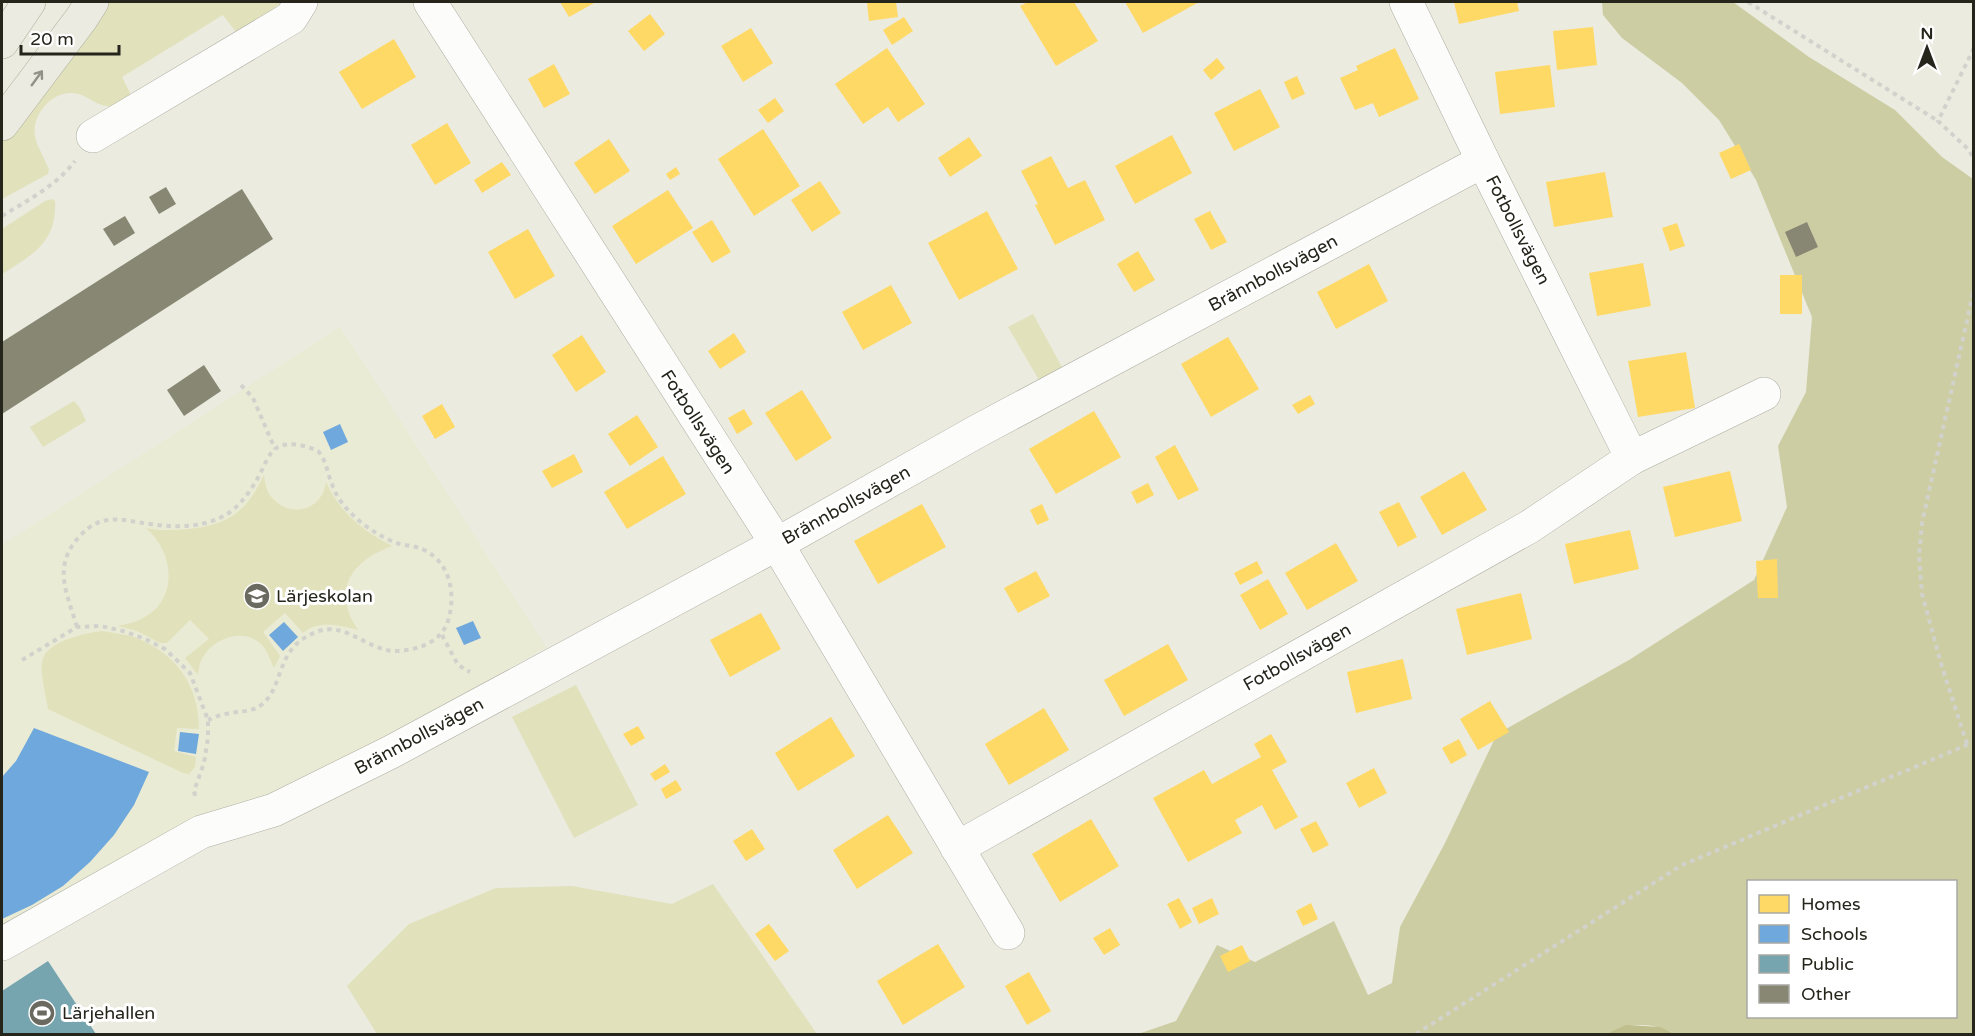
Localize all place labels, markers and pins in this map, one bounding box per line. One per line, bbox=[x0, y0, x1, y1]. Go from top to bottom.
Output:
school or university icon: Lärjeskolan bbox=[242, 581, 272, 611]
place label: Lärjeskolan bbox=[276, 585, 373, 607]
sports icon: Lärjehallen bbox=[27, 998, 57, 1028]
place label: Lärjehallen bbox=[62, 1002, 155, 1024]

